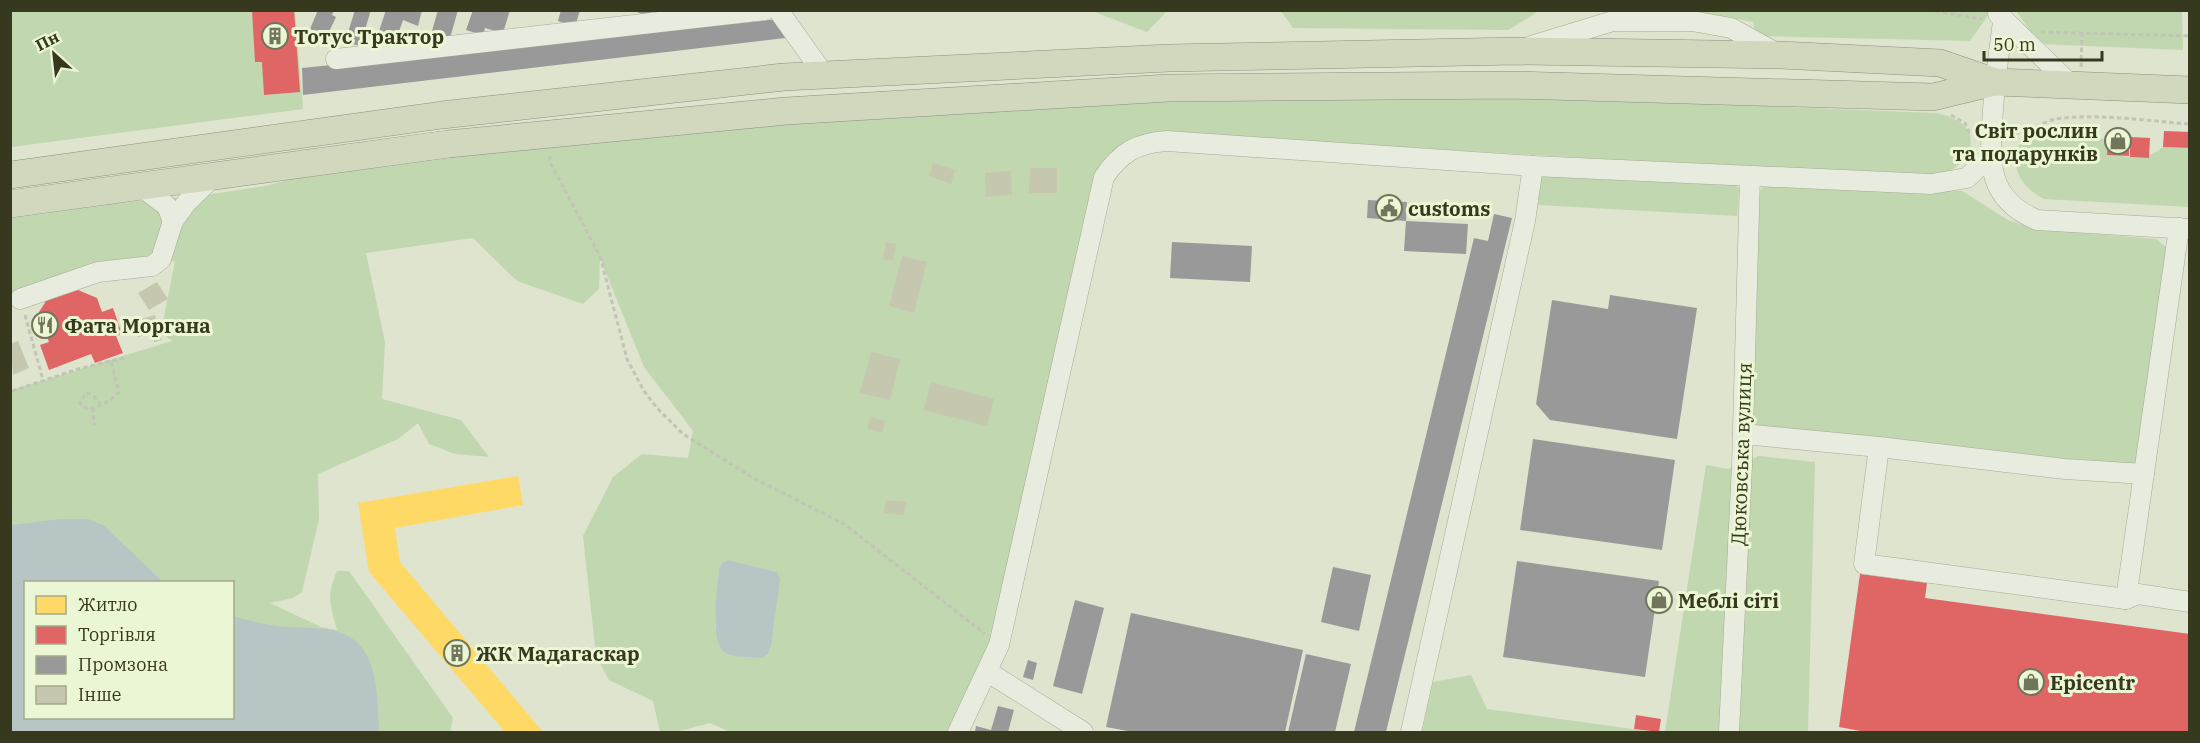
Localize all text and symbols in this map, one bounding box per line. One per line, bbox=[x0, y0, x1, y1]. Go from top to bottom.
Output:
building icon: Тотус Трактор bbox=[260, 21, 290, 51]
place label: Тотус Трактор bbox=[294, 23, 444, 50]
north arrow bbox=[24, 24, 84, 84]
scale bar bbox=[1984, 24, 2102, 62]
text: Пн bbox=[32, 26, 62, 55]
text: 50 m bbox=[1993, 33, 2036, 56]
place label: Світ рослин та подарунків bbox=[1953, 117, 2098, 167]
shop icon: Світ рослин та подарунків bbox=[2103, 126, 2133, 156]
public building icon: customs bbox=[1374, 193, 1404, 223]
place label: customs bbox=[1408, 195, 1490, 222]
restaurant icon: Фата Моргана bbox=[30, 310, 60, 340]
place label: Фата Моргана bbox=[64, 312, 211, 339]
street label: Дюковська вулиця bbox=[1724, 362, 1758, 546]
legend bbox=[24, 581, 234, 719]
shop icon: Меблі сіті bbox=[1644, 585, 1674, 615]
place label: Меблі сіті bbox=[1678, 587, 1779, 614]
text: Житло bbox=[78, 593, 137, 616]
text: Торгівля bbox=[78, 623, 156, 646]
building icon: ЖК Мадагаскар bbox=[442, 638, 472, 668]
place label: ЖК Мадагаскар bbox=[476, 640, 640, 667]
text: Промзона bbox=[78, 653, 168, 676]
shop icon: Epicentr bbox=[2016, 667, 2046, 697]
place label: Epicentr bbox=[2050, 669, 2135, 696]
text: Інше bbox=[78, 683, 121, 706]

